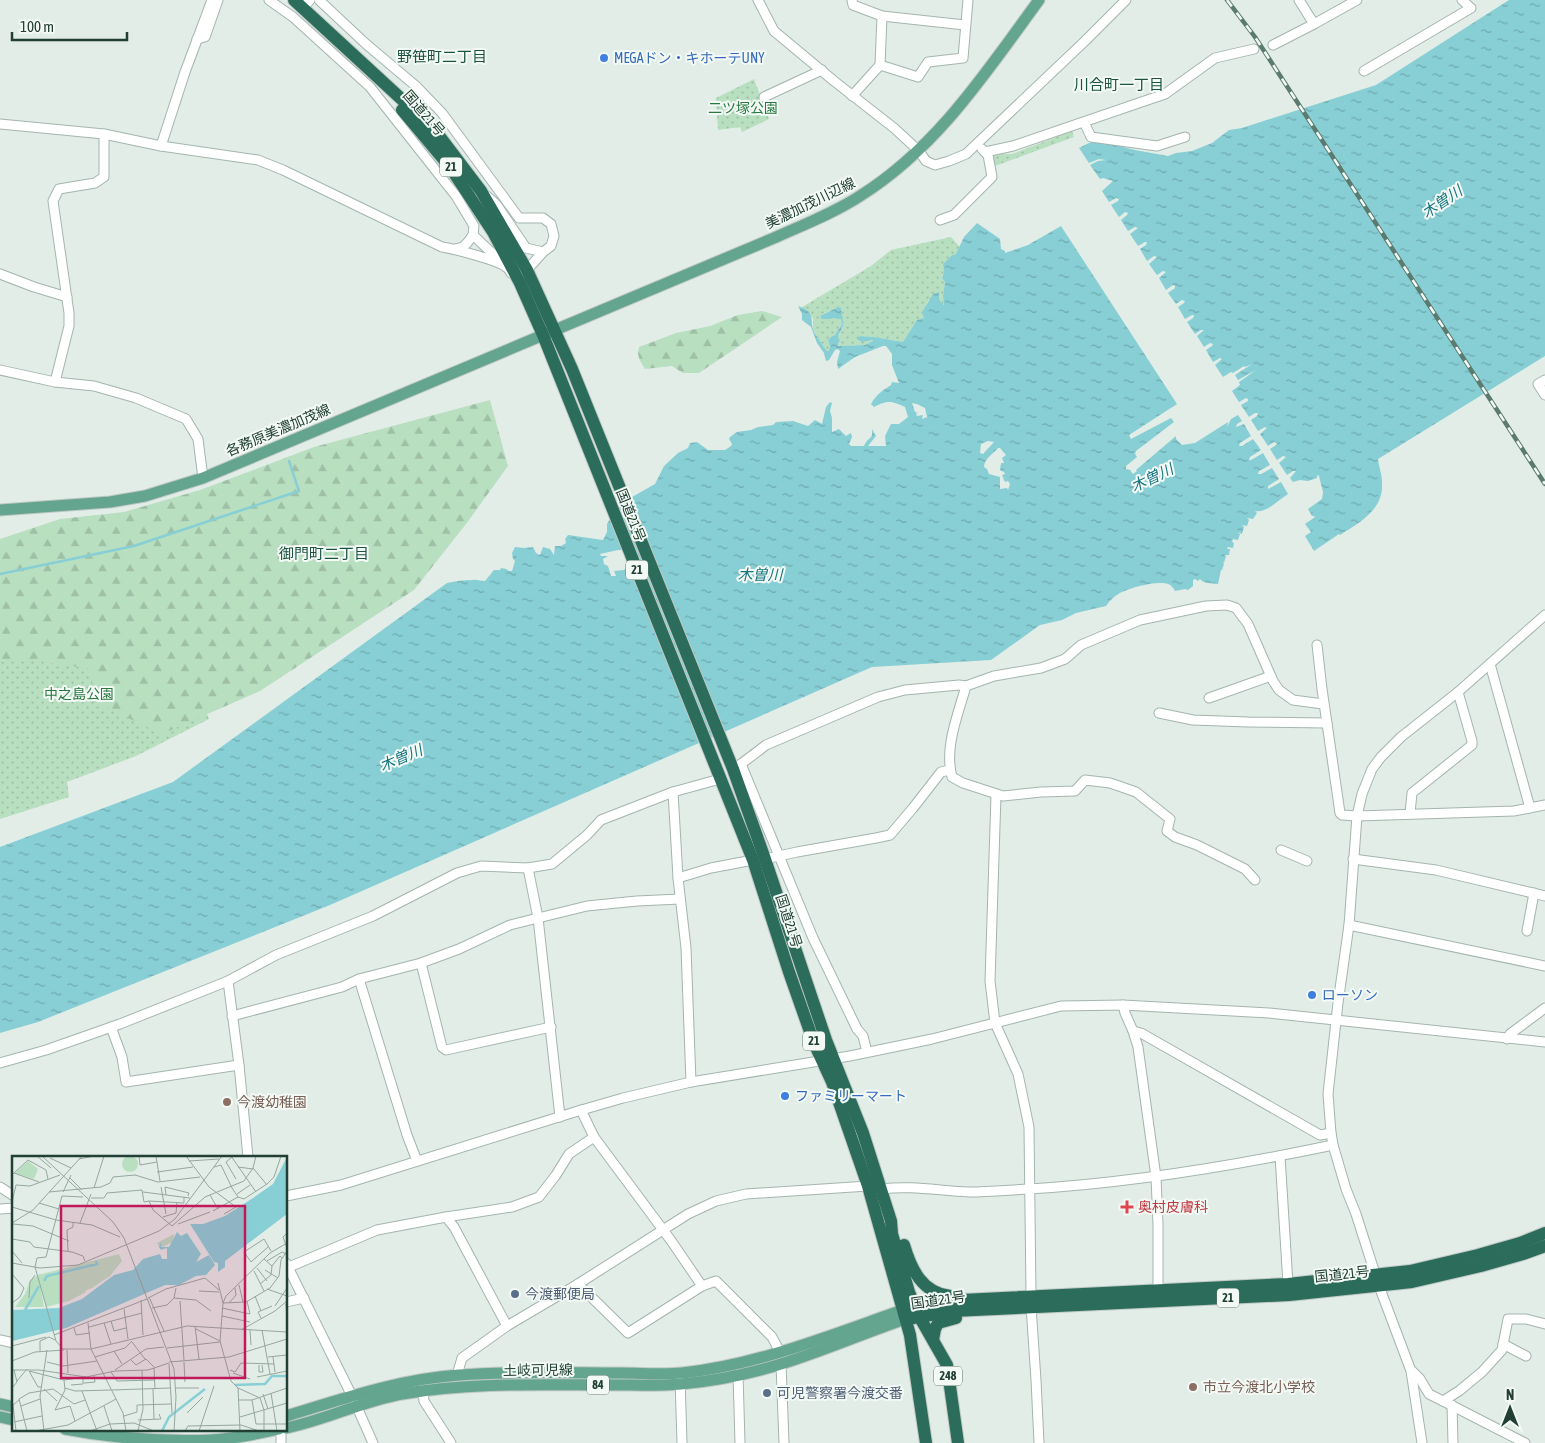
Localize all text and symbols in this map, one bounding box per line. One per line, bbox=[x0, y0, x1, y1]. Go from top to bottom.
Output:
scale bar bbox=[12, 10, 128, 42]
text: 100 m bbox=[20, 18, 54, 35]
district label: 野笹町二丁目 bbox=[397, 48, 487, 65]
place label: MEGAドン・キホーテUNY bbox=[614, 50, 765, 66]
marker: MEGAドン・キホーテUNY bbox=[598, 52, 610, 64]
district label: 川合町一丁目 bbox=[1074, 76, 1164, 93]
street label: 国道21号 bbox=[400, 87, 448, 139]
park label: 二ツ塚公園 bbox=[708, 100, 778, 116]
road number: 21 bbox=[440, 158, 462, 176]
street label: 美濃加茂川辺線 bbox=[762, 174, 858, 232]
water label: 木曽川 bbox=[1418, 181, 1467, 221]
street label: 各務原美濃加茂線 bbox=[223, 401, 333, 459]
water label: 木曽川 bbox=[1128, 459, 1178, 495]
street label: 国道21号 bbox=[613, 486, 649, 544]
district label: 御門町二丁目 bbox=[279, 545, 369, 562]
road number: 21 bbox=[626, 560, 648, 580]
water label: 木曽川 bbox=[737, 566, 784, 583]
park label: 中之島公園 bbox=[44, 686, 114, 702]
water label: 木曽川 bbox=[377, 740, 427, 774]
street label: 国道21号 bbox=[773, 892, 805, 950]
place label: ローソン bbox=[1322, 987, 1378, 1003]
marker: ローソン bbox=[1306, 989, 1318, 1001]
road number: 21 bbox=[803, 1032, 825, 1050]
place label: ファミリーマート bbox=[795, 1088, 907, 1104]
marker: ファミリーマート bbox=[779, 1090, 791, 1102]
place label: 今渡幼稚園 bbox=[237, 1094, 307, 1110]
marker: 今渡幼稚園 bbox=[221, 1096, 233, 1108]
inset map bbox=[12, 1156, 288, 1430]
place label: 奥村皮膚科 bbox=[1138, 1199, 1208, 1215]
marker: 奥村皮膚科 bbox=[1120, 1200, 1134, 1214]
street label: 国道21号 bbox=[1314, 1263, 1370, 1285]
place label: 今渡郵便局 bbox=[525, 1286, 595, 1302]
marker: 今渡郵便局 bbox=[509, 1288, 521, 1300]
street label: 国道21号 bbox=[910, 1288, 966, 1312]
road number: 21 bbox=[1217, 1289, 1239, 1308]
street label: 土岐可児線 bbox=[503, 1361, 573, 1379]
road number: 248 bbox=[934, 1366, 962, 1385]
road number: 84 bbox=[587, 1376, 609, 1394]
place label: 市立今渡北小学校 bbox=[1203, 1379, 1315, 1395]
marker: 市立今渡北小学校 bbox=[1187, 1381, 1199, 1393]
north arrow bbox=[1485, 1383, 1535, 1433]
place label: 可児警察署今渡交番 bbox=[777, 1385, 903, 1401]
marker: 可児警察署今渡交番 bbox=[761, 1387, 773, 1399]
text: N bbox=[1506, 1387, 1514, 1403]

